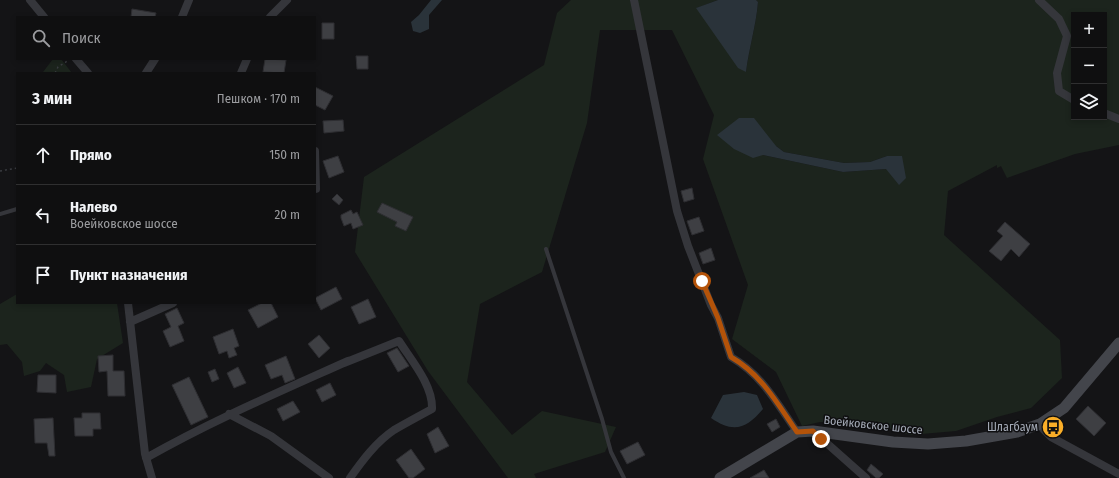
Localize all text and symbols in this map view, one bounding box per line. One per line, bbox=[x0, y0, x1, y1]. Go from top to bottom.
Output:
map controls bbox=[1071, 12, 1107, 120]
button: + bbox=[1071, 12, 1107, 48]
search box bbox=[16, 16, 316, 60]
icon: search bbox=[30, 27, 52, 49]
text: Поиск bbox=[62, 29, 100, 47]
button: − bbox=[1071, 48, 1107, 84]
button: layers bbox=[1071, 84, 1107, 120]
text: 3 мин bbox=[32, 88, 72, 109]
text: Пешком · 170 m bbox=[217, 91, 300, 106]
icon: ahead bbox=[32, 144, 54, 166]
text: Прямо bbox=[70, 146, 112, 164]
text: 150 m bbox=[269, 147, 300, 162]
text: Налево bbox=[70, 198, 117, 216]
icon: left bbox=[32, 204, 54, 226]
text: 20 m bbox=[274, 207, 300, 222]
text: Воейковское шоссе bbox=[70, 216, 178, 231]
icon: arrive bbox=[32, 264, 54, 286]
text: Пункт назначения bbox=[70, 266, 188, 284]
route start bbox=[693, 272, 711, 290]
street label: Воейковское шоссе bbox=[823, 413, 923, 437]
bus stop icon: Шлагбаум bbox=[1040, 414, 1066, 440]
place label: Шлагбаум bbox=[987, 420, 1038, 434]
route end bbox=[812, 430, 830, 448]

